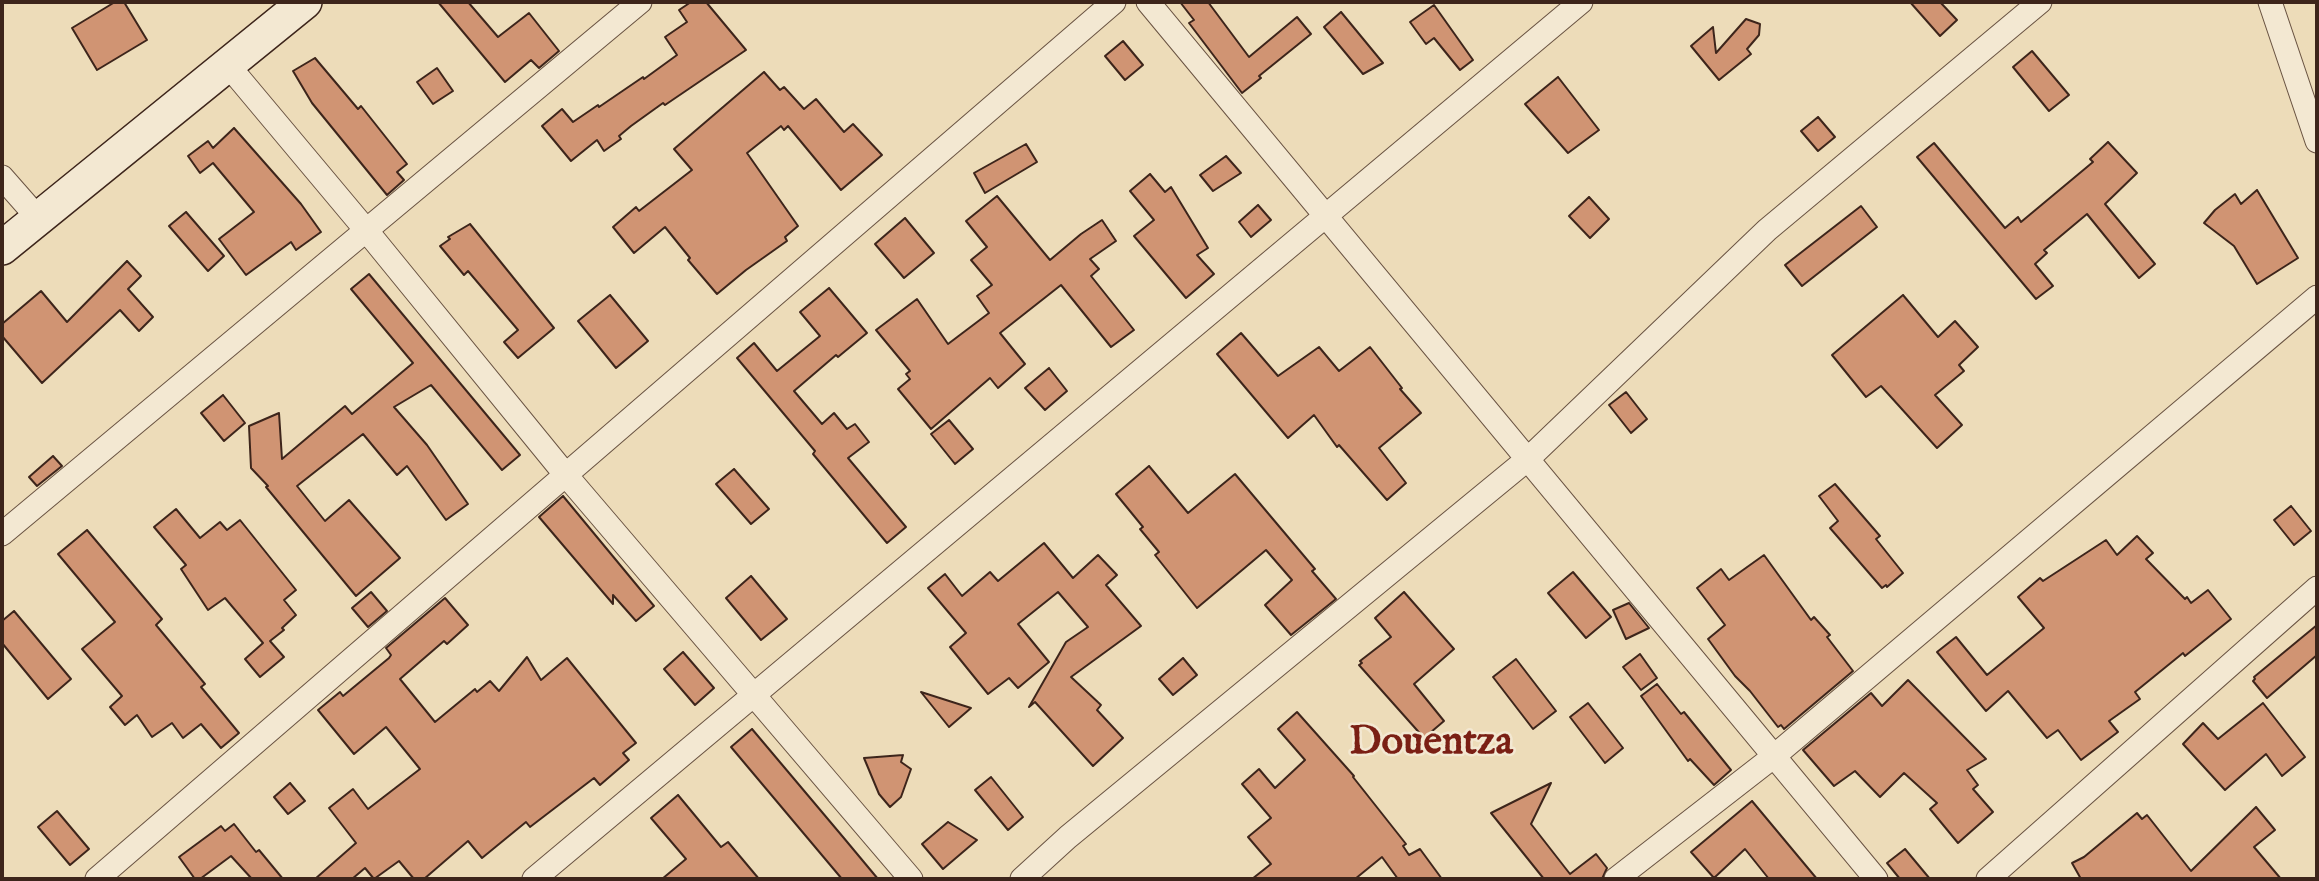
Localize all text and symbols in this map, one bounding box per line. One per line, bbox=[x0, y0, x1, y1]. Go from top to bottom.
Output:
district label: Douentza bbox=[1349, 721, 1513, 769]

